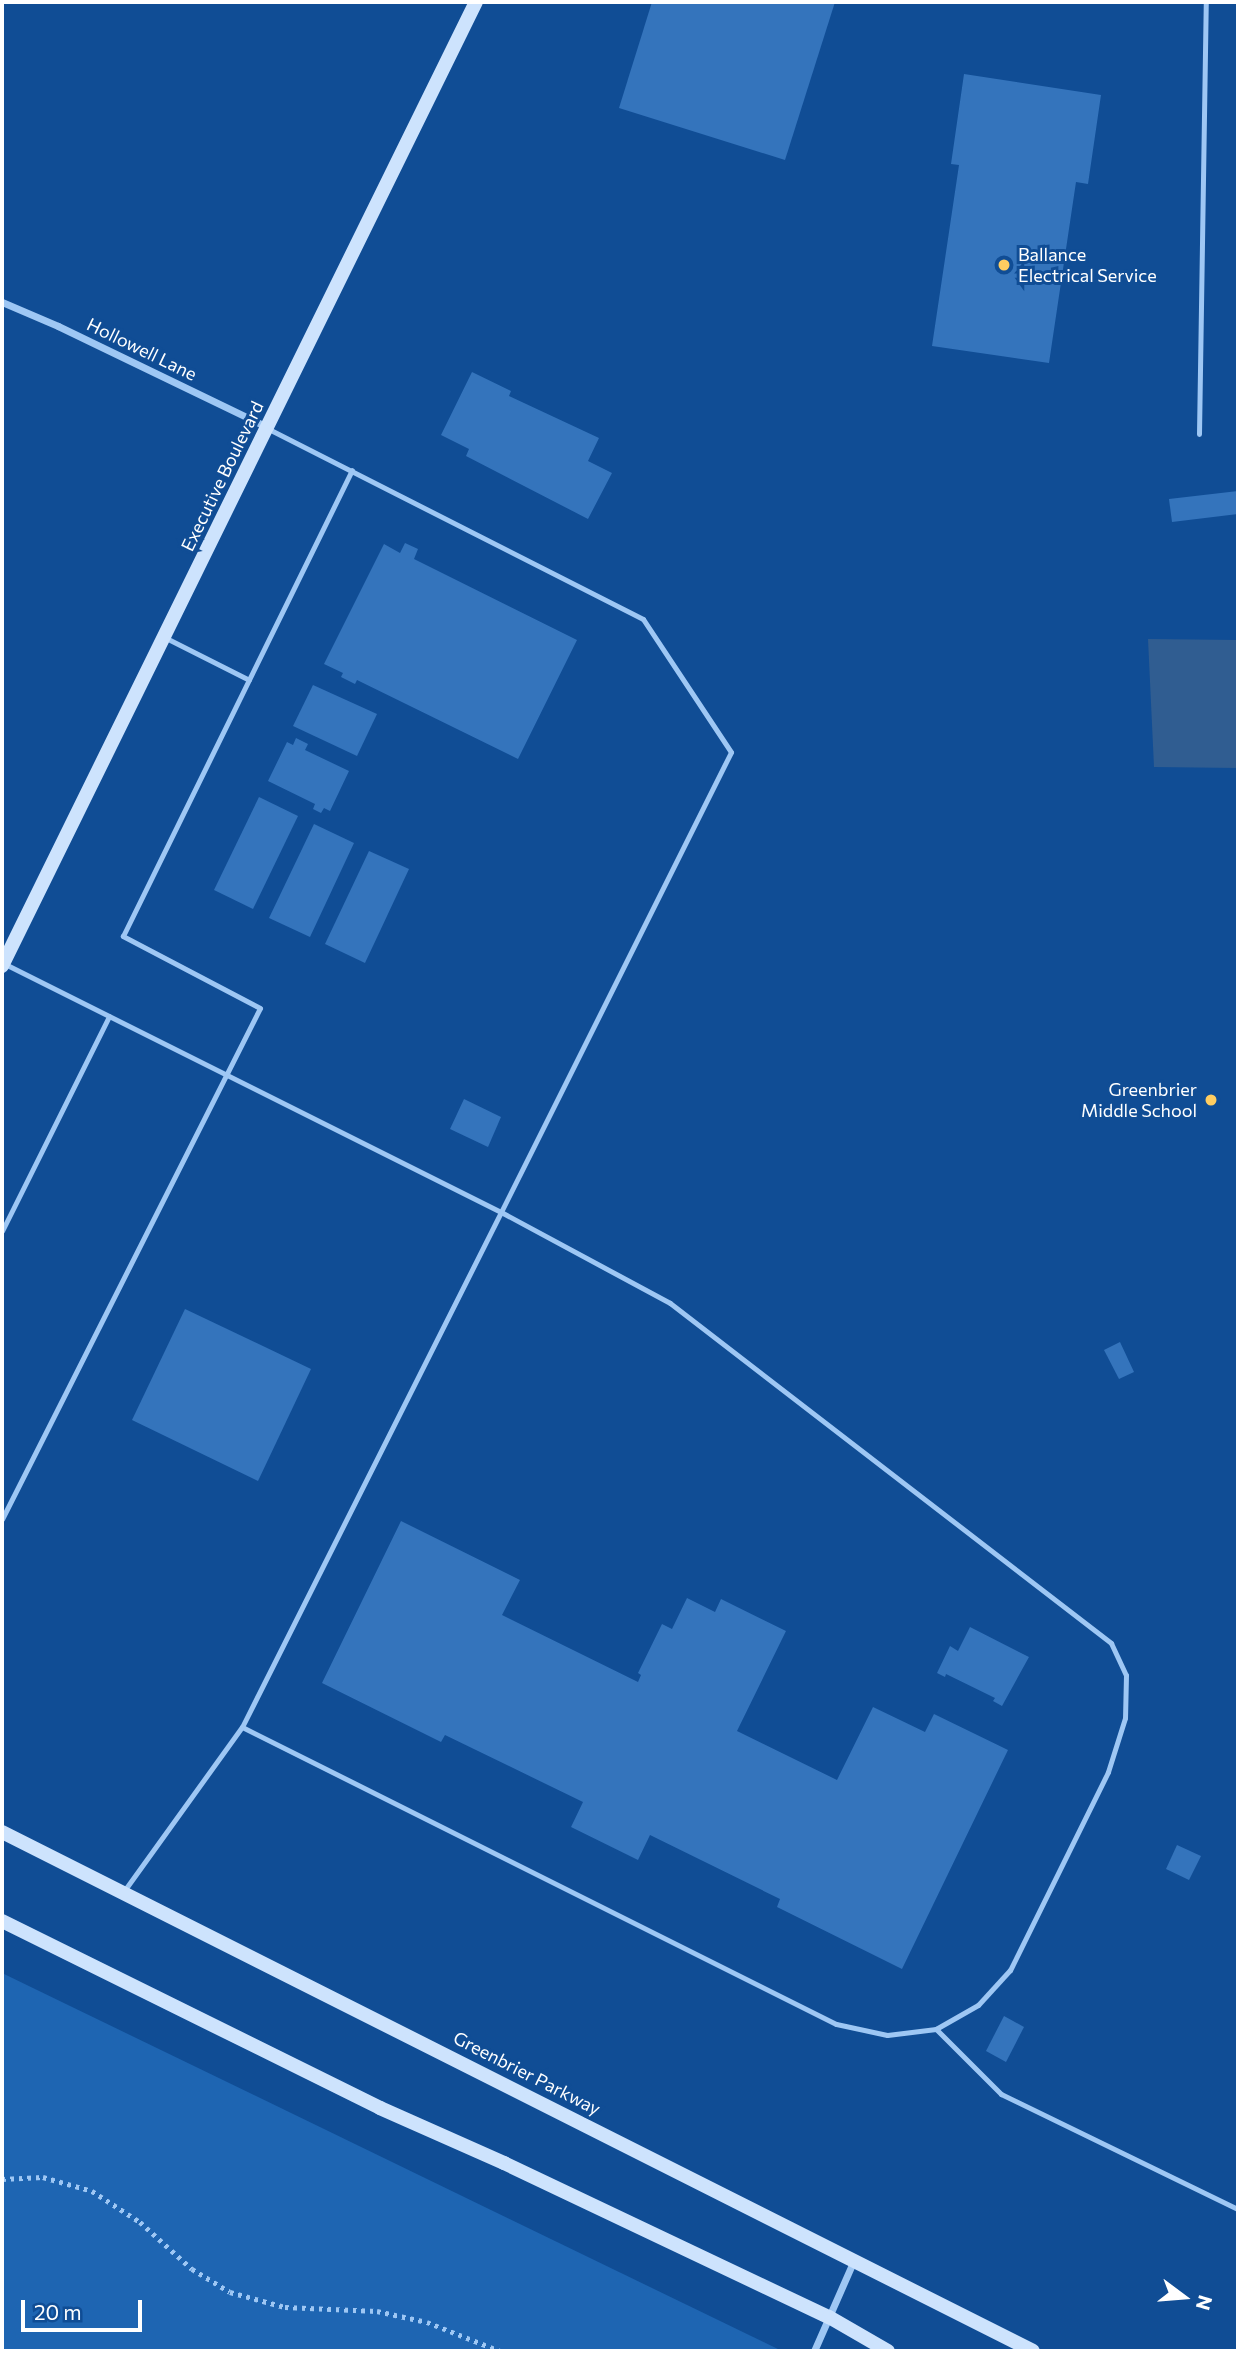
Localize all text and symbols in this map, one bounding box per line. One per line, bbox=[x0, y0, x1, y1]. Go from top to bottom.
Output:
place label: Ballance Electrical Service bbox=[1018, 244, 1157, 286]
marker: Ballance Electrical Service bbox=[996, 257, 1012, 273]
street label: Hollowell Lane bbox=[84, 313, 200, 385]
street label: Executive Boulevard bbox=[176, 397, 268, 555]
place label: Greenbrier Middle School bbox=[1081, 1079, 1197, 1122]
marker: Greenbrier Middle School bbox=[1203, 1092, 1219, 1108]
street label: Greenbrier Parkway bbox=[450, 2027, 604, 2119]
north arrow bbox=[1149, 2262, 1219, 2332]
scale bar bbox=[24, 2286, 145, 2330]
text: N bbox=[1192, 2293, 1218, 2313]
text: 20 m bbox=[34, 2299, 82, 2324]

